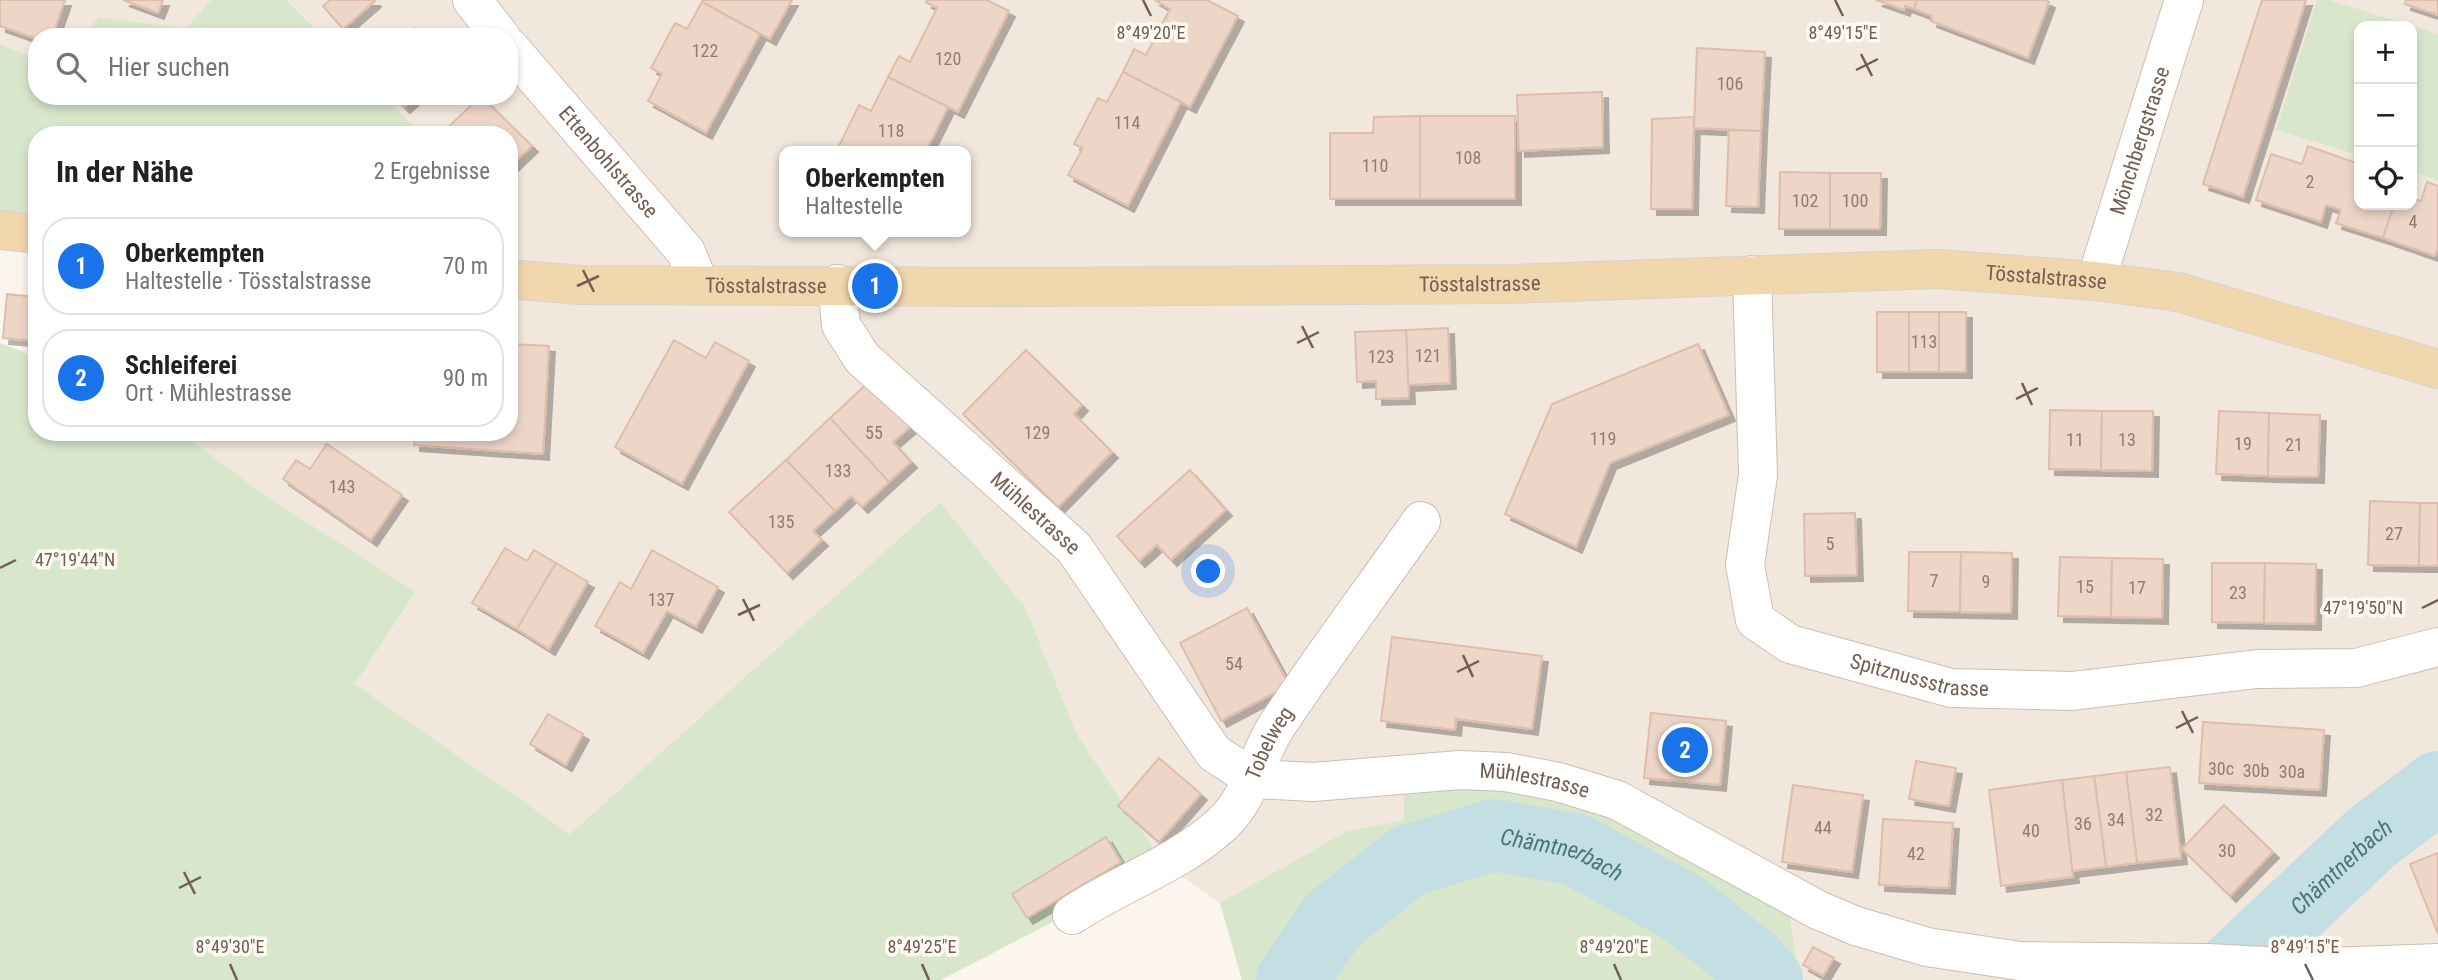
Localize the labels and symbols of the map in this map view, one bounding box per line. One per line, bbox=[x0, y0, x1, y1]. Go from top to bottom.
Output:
text: 8°49'20"E bbox=[1116, 22, 1186, 43]
text: 8°49'15"E bbox=[1808, 22, 1878, 43]
house number: 122 bbox=[692, 40, 718, 61]
house number: 120 bbox=[935, 48, 961, 69]
street label: Mönchbergstrasse bbox=[2105, 63, 2174, 218]
house number: 106 bbox=[1717, 73, 1743, 94]
street label: Ettenbohlstrasse bbox=[554, 101, 663, 223]
house number: 114 bbox=[1114, 112, 1140, 133]
house number: 118 bbox=[878, 120, 904, 141]
house number: 108 bbox=[1455, 147, 1481, 168]
house number: 110 bbox=[1362, 155, 1388, 176]
house number: 2 bbox=[2306, 171, 2315, 192]
house number: 102 bbox=[1792, 190, 1818, 211]
house number: 100 bbox=[1842, 190, 1868, 211]
house number: 4 bbox=[2409, 211, 2418, 232]
pin: 1 bbox=[852, 260, 898, 312]
street label: Tösstalstrasse bbox=[1985, 261, 2108, 294]
street label: Tösstalstrasse bbox=[1419, 271, 1541, 297]
street label: Tösstalstrasse bbox=[705, 274, 827, 298]
house number: 113 bbox=[1911, 331, 1937, 352]
house number: 121 bbox=[1415, 345, 1441, 366]
house number: 123 bbox=[1368, 346, 1394, 367]
house number: 55 bbox=[865, 422, 883, 443]
house number: 129 bbox=[1024, 422, 1050, 443]
house number: 119 bbox=[1590, 428, 1616, 449]
house number: 11 bbox=[2066, 429, 2084, 450]
house number: 13 bbox=[2118, 429, 2136, 450]
house number: 19 bbox=[2234, 433, 2252, 454]
house number: 21 bbox=[2285, 434, 2303, 455]
house number: 133 bbox=[825, 460, 851, 481]
street label: Mühlestrasse bbox=[986, 467, 1085, 560]
house number: 143 bbox=[329, 476, 355, 497]
house number: 135 bbox=[768, 511, 794, 532]
house number: 27 bbox=[2385, 523, 2403, 544]
house number: 5 bbox=[1826, 533, 1835, 554]
text: 47°19'44"N bbox=[35, 549, 115, 570]
your location bbox=[1191, 554, 1225, 588]
house number: 7 bbox=[1930, 570, 1939, 591]
house number: 9 bbox=[1982, 571, 1990, 592]
house number: 15 bbox=[2076, 576, 2094, 597]
house number: 17 bbox=[2128, 577, 2146, 598]
house number: 23 bbox=[2229, 582, 2247, 603]
house number: 137 bbox=[648, 589, 674, 610]
text: 47°19'50"N bbox=[2323, 597, 2403, 618]
street label: Spitznussstrasse bbox=[1847, 649, 1989, 701]
house number: 54 bbox=[1225, 653, 1243, 674]
street label: Tobelweg bbox=[1241, 702, 1298, 784]
pin: 2 bbox=[1662, 724, 1708, 776]
house number: 30c bbox=[2208, 758, 2234, 779]
street label: Mühlestrasse bbox=[1479, 759, 1593, 803]
house number: 30b bbox=[2243, 760, 2269, 781]
house number: 30a bbox=[2279, 761, 2305, 782]
house number: 32 bbox=[2145, 804, 2163, 825]
house number: 34 bbox=[2107, 809, 2125, 830]
house number: 36 bbox=[2074, 813, 2092, 834]
water label: Chämtnerbach bbox=[2285, 814, 2398, 920]
house number: 44 bbox=[1814, 817, 1832, 838]
house number: 40 bbox=[2022, 820, 2040, 841]
water label: Chämtnerbach bbox=[1498, 823, 1628, 887]
house number: 30 bbox=[2218, 840, 2236, 861]
house number: 42 bbox=[1907, 843, 1925, 864]
text: 8°49'30"E bbox=[195, 936, 265, 957]
text: 8°49'25"E bbox=[887, 936, 957, 957]
text: 8°49'20"E bbox=[1579, 936, 1649, 957]
text: 8°49'15"E bbox=[2270, 936, 2340, 957]

